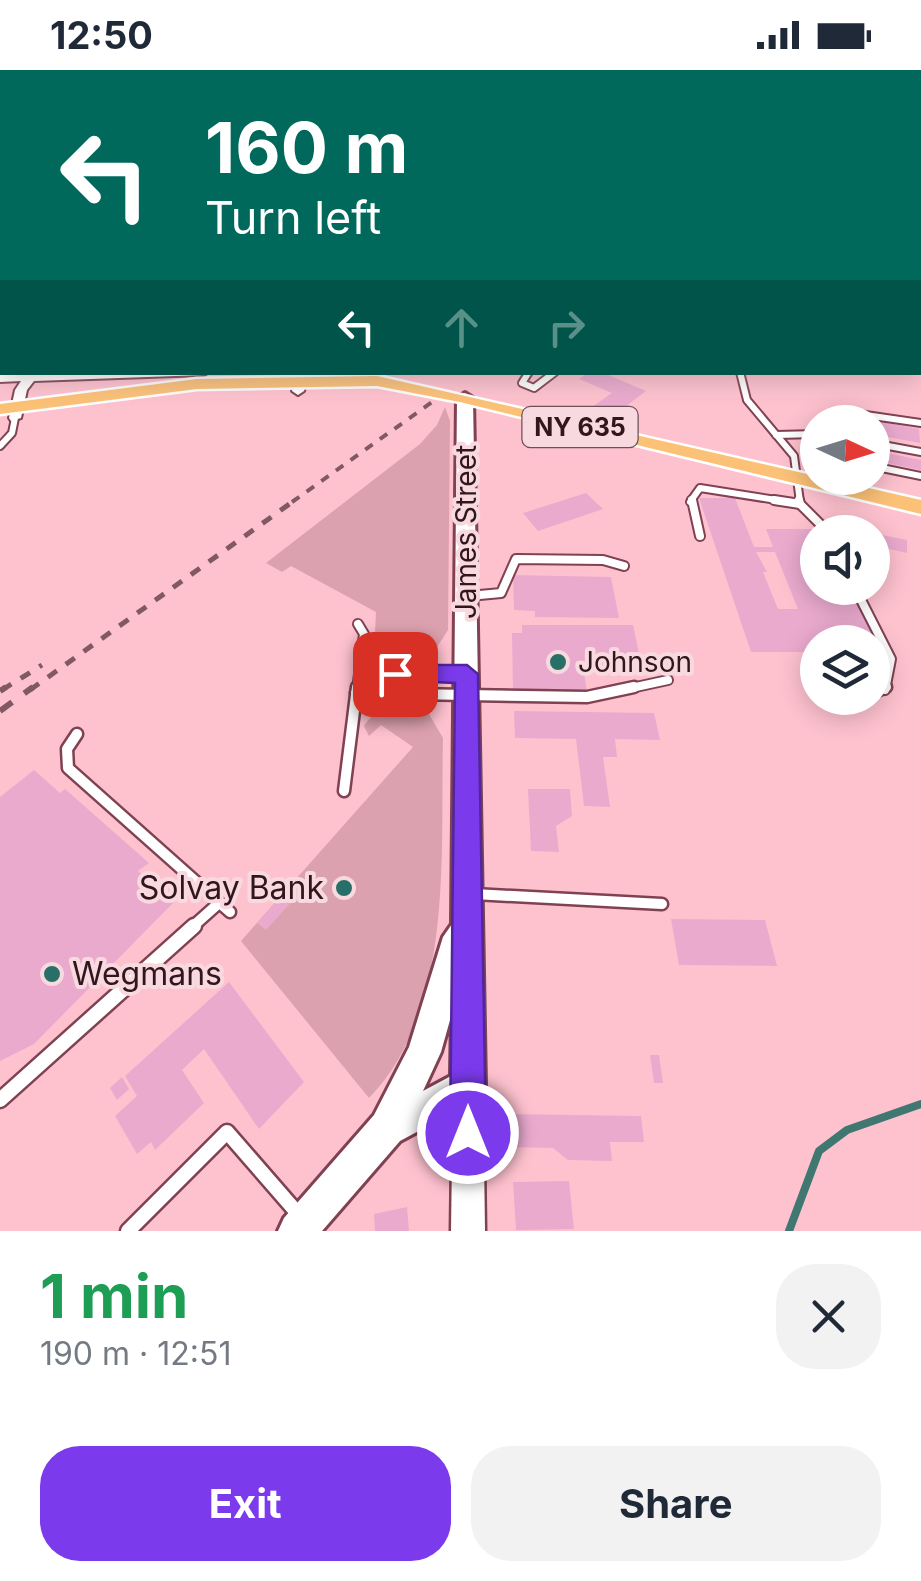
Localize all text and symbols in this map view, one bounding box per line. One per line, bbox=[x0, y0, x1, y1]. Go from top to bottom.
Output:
text: 12:50 bbox=[50, 12, 153, 58]
text: 160 m bbox=[205, 105, 408, 190]
icon: left bbox=[40, 110, 170, 240]
text: Turn left bbox=[205, 190, 381, 245]
icon: left bbox=[329, 300, 384, 355]
icon: ahead bbox=[434, 300, 489, 355]
icon: right bbox=[539, 300, 594, 355]
north arrow bbox=[800, 405, 890, 495]
map controls bbox=[800, 405, 890, 715]
road number: NY 635 bbox=[522, 407, 638, 447]
street label: James Street bbox=[449, 445, 483, 619]
button: sound bbox=[800, 515, 890, 605]
button: layers bbox=[800, 625, 890, 715]
pin bbox=[353, 632, 438, 717]
place label: Johnson bbox=[578, 645, 692, 679]
icon: arrive bbox=[368, 647, 423, 702]
marker: Johnson bbox=[547, 651, 569, 673]
place label: Solvay Bank bbox=[139, 868, 324, 907]
marker: Solvay Bank bbox=[333, 877, 355, 899]
place label: Wegmans bbox=[72, 954, 222, 993]
marker: Wegmans bbox=[41, 963, 63, 985]
position arrow bbox=[416, 1081, 520, 1185]
text: 1 min bbox=[40, 1260, 188, 1332]
button: close bbox=[776, 1264, 881, 1369]
text: 190 m · 12:51 bbox=[40, 1334, 232, 1373]
button: Exit bbox=[40, 1446, 451, 1561]
button: Share bbox=[471, 1446, 881, 1561]

